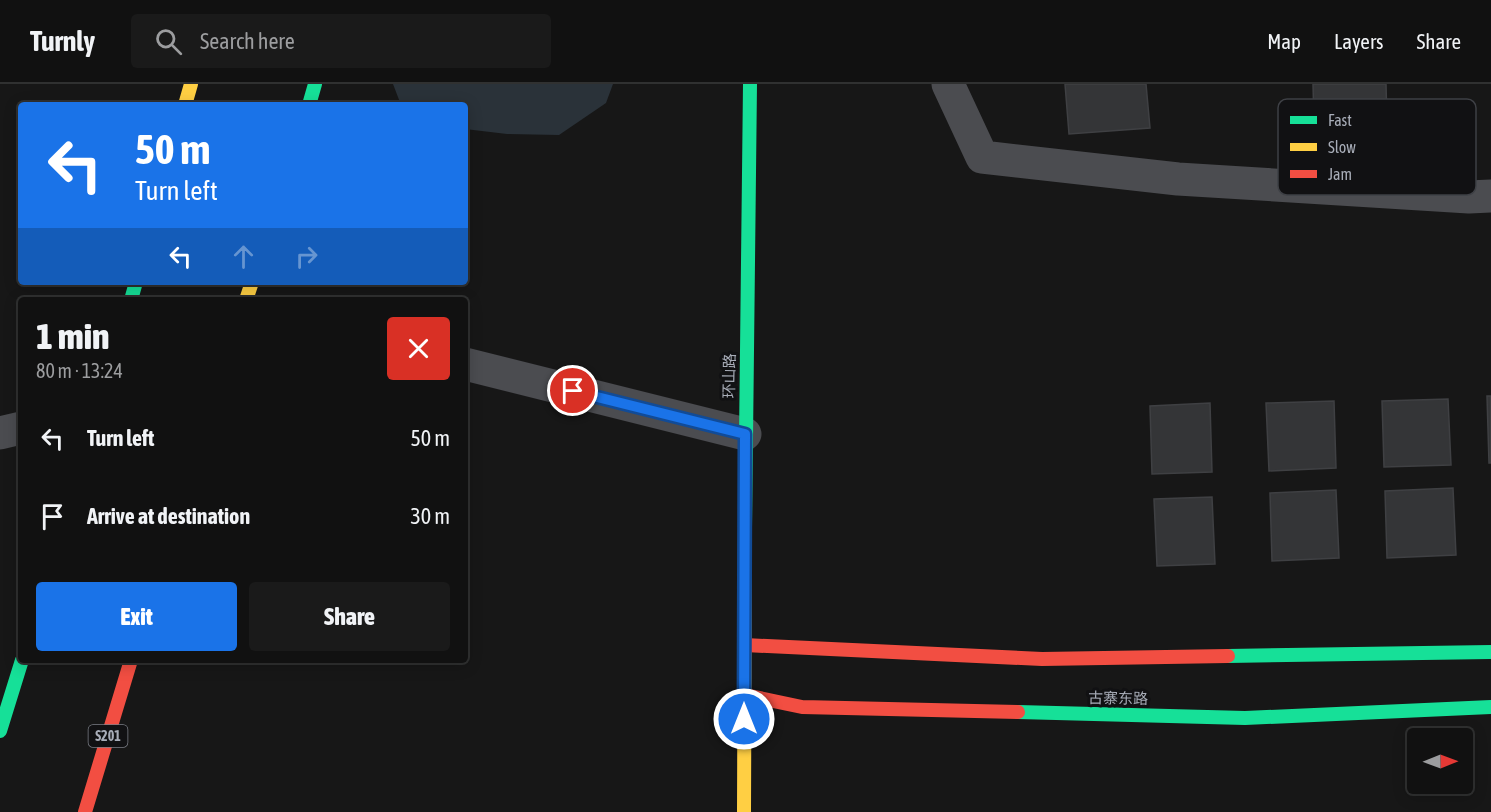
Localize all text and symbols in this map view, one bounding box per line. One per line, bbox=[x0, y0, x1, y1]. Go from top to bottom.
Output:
search box bbox=[131, 14, 551, 68]
text: Turnly bbox=[30, 25, 95, 57]
icon: search bbox=[152, 25, 185, 58]
text: Search here bbox=[200, 28, 295, 54]
text: Map bbox=[1267, 29, 1301, 53]
text: Layers bbox=[1334, 29, 1384, 53]
text: Share bbox=[1417, 29, 1461, 53]
legend bbox=[1278, 99, 1476, 195]
text: Fast bbox=[1328, 111, 1352, 129]
text: 50 m bbox=[135, 125, 210, 173]
icon: left bbox=[36, 126, 114, 204]
text: Slow bbox=[1328, 138, 1356, 156]
text: Jam bbox=[1328, 165, 1352, 183]
text: Turn left bbox=[135, 175, 218, 206]
icon: left bbox=[164, 240, 197, 273]
icon: ahead bbox=[227, 240, 260, 273]
icon: right bbox=[290, 240, 323, 273]
text: 1 min bbox=[36, 315, 110, 357]
button: close bbox=[387, 317, 450, 380]
street label: 环山路 bbox=[720, 353, 738, 399]
text: 80 m · 13:24 bbox=[36, 359, 123, 382]
pin bbox=[547, 365, 598, 416]
icon: arrive bbox=[556, 374, 589, 407]
icon: left bbox=[36, 422, 69, 455]
text: Turn left bbox=[87, 425, 154, 451]
text: 50 m bbox=[410, 425, 450, 451]
icon: arrive bbox=[36, 500, 69, 533]
text: Arrive at destination bbox=[87, 503, 250, 529]
text: 30 m bbox=[410, 503, 450, 529]
button: Exit bbox=[36, 582, 237, 651]
button: Share bbox=[249, 582, 450, 651]
position arrow bbox=[712, 687, 776, 751]
street label: 古寨东路 bbox=[1088, 689, 1148, 707]
road number: S201 bbox=[88, 725, 128, 747]
north arrow bbox=[1407, 728, 1473, 794]
map controls bbox=[1407, 728, 1473, 794]

